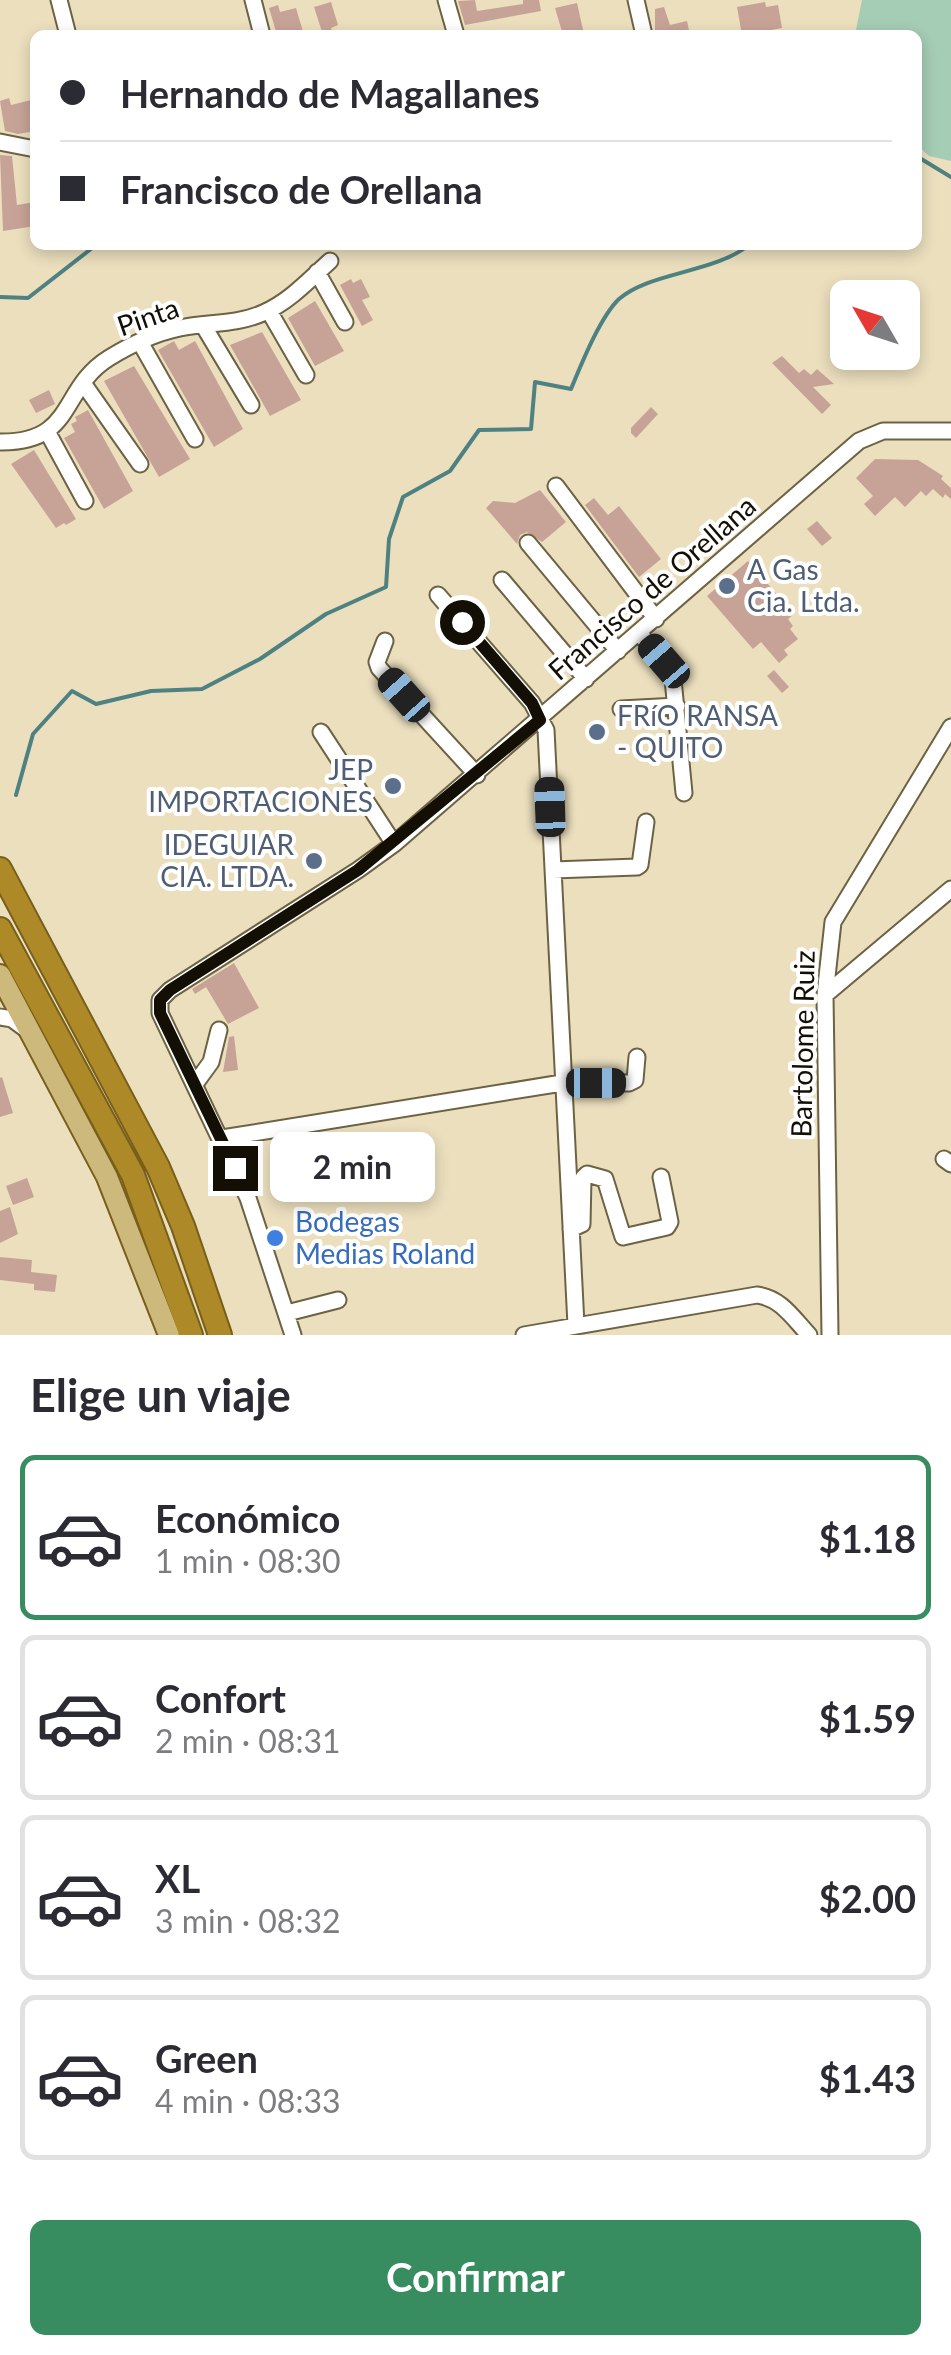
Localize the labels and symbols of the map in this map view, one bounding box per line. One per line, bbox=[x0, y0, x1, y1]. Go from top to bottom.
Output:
north arrow bbox=[830, 280, 920, 370]
street label: Pinta bbox=[112, 290, 183, 342]
street label: Francisco de Orellana bbox=[541, 488, 762, 686]
place label: A Gas Cia. Ltda. bbox=[747, 552, 860, 618]
marker: A Gas Cia. Ltda. bbox=[716, 575, 738, 597]
route start bbox=[440, 600, 485, 645]
car bbox=[633, 629, 695, 693]
car bbox=[373, 663, 435, 727]
place label: FRíO RANSA - QUITO bbox=[617, 698, 778, 764]
marker: FRíO RANSA - QUITO bbox=[586, 721, 608, 743]
place label: JEP IMPORTACIONES bbox=[148, 752, 373, 818]
marker: JEP IMPORTACIONES bbox=[382, 775, 404, 797]
car bbox=[534, 776, 566, 838]
place label: IDEGUIAR CIA. LTDA. bbox=[160, 827, 294, 893]
marker: IDEGUIAR CIA. LTDA. bbox=[303, 850, 325, 872]
street label: Bartolome Ruiz bbox=[783, 950, 821, 1138]
car bbox=[566, 1068, 626, 1098]
callout: 2 min bbox=[270, 1133, 435, 1203]
route end bbox=[213, 1146, 258, 1191]
place label: Bodegas Medias Roland bbox=[295, 1204, 475, 1270]
marker: Bodegas Medias Roland bbox=[264, 1227, 286, 1249]

